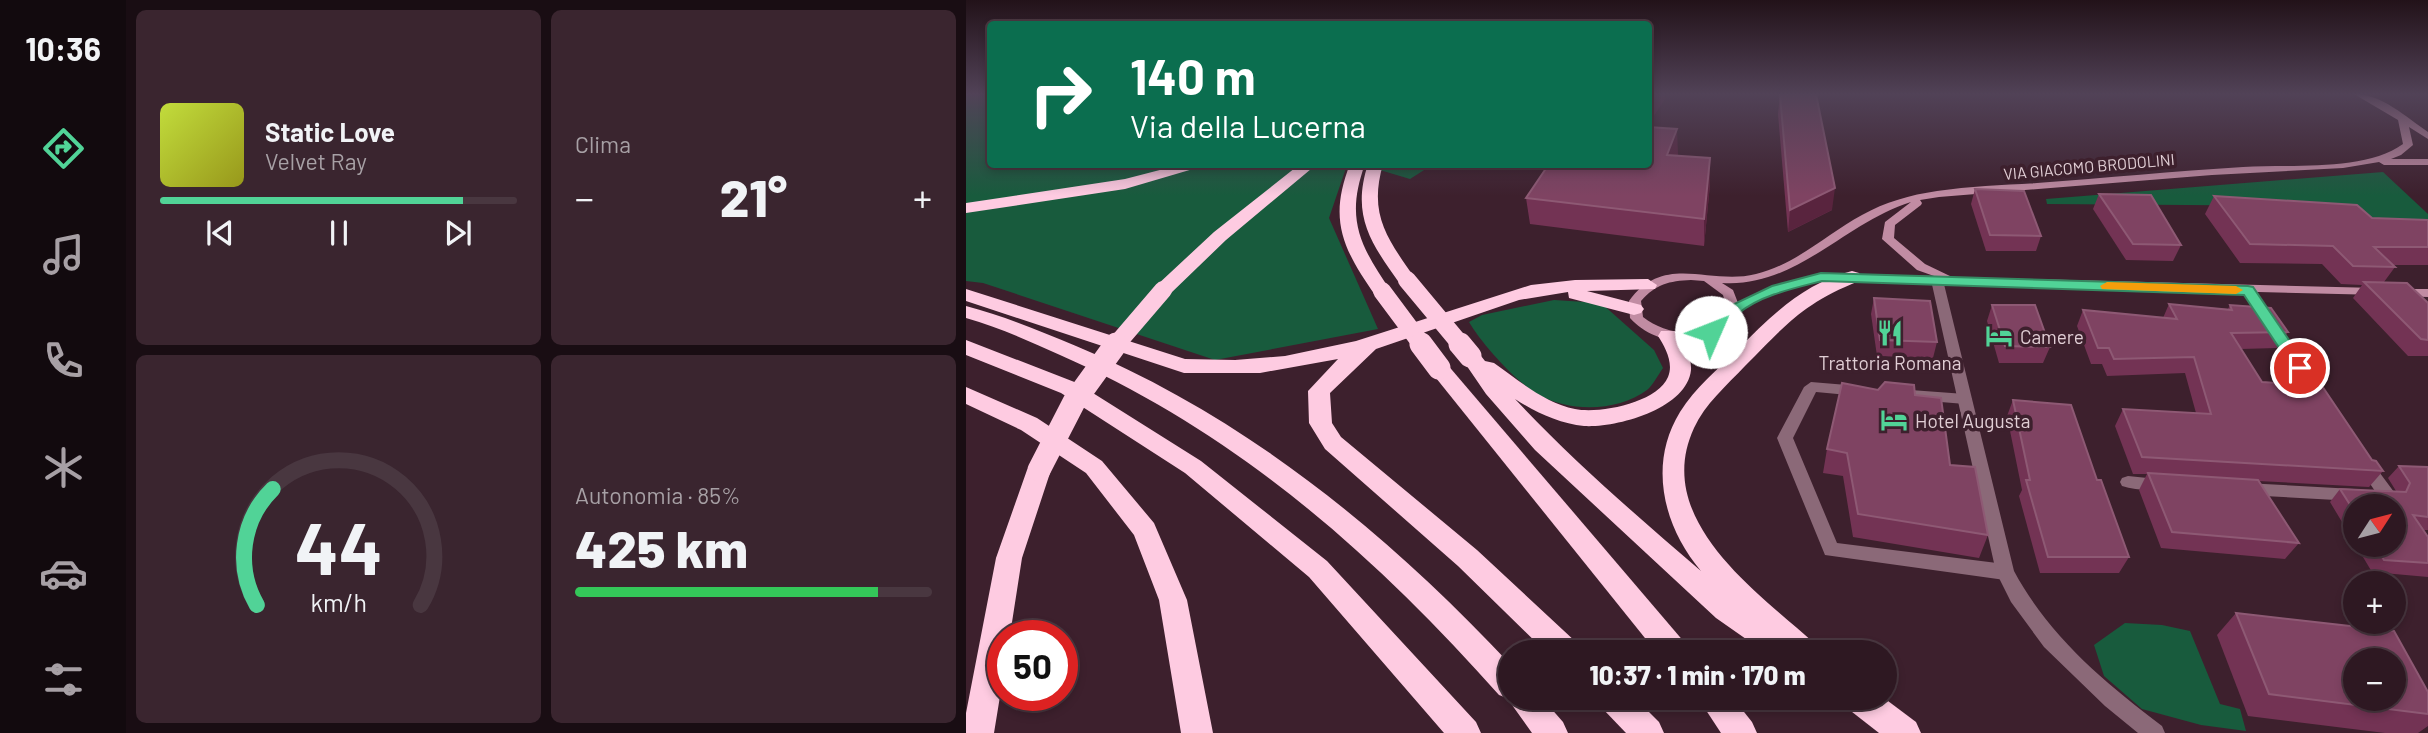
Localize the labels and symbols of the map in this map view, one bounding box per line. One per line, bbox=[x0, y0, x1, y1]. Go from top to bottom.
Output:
street label: VIA GIACOMO BRODOLINI bbox=[2002, 149, 2176, 183]
position arrow bbox=[1674, 295, 1748, 369]
restaurant icon: Trattoria Romana bbox=[1875, 318, 1905, 348]
hotel icon: Camere bbox=[1984, 321, 2014, 351]
place label: Camere bbox=[2020, 325, 2084, 348]
pin bbox=[2270, 338, 2330, 398]
place label: Trattoria Romana bbox=[1819, 351, 1961, 374]
hotel icon: Hotel Augusta bbox=[1879, 405, 1909, 435]
place label: Hotel Augusta bbox=[1915, 409, 2030, 432]
north arrow bbox=[2343, 494, 2406, 556]
speed limit sign: 50 bbox=[987, 620, 1078, 711]

